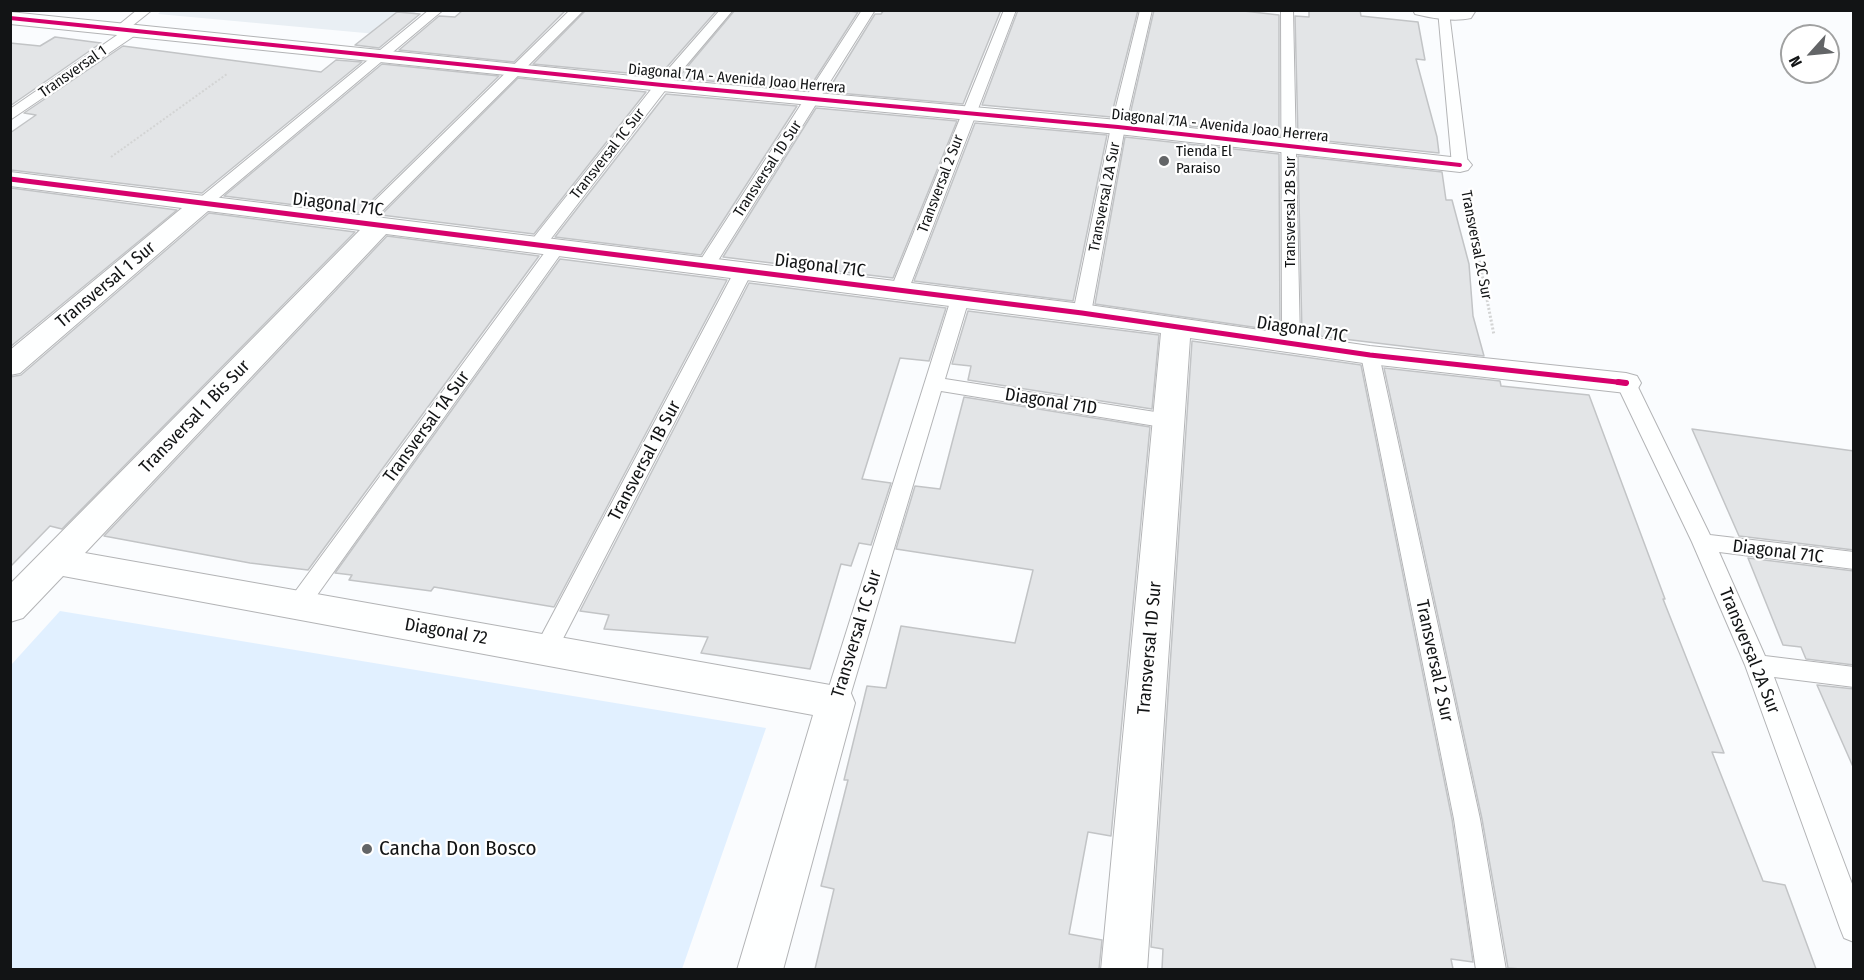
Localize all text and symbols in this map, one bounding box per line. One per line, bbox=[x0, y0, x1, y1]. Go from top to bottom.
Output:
north arrow bbox=[1780, 24, 1840, 84]
street label: Transversal 1 bbox=[36, 42, 110, 102]
text: N bbox=[1785, 53, 1806, 70]
street label: Diagonal 71A - Avenida Joao Herrera bbox=[627, 61, 847, 97]
street label: Transversal 1C Sur bbox=[567, 105, 649, 203]
street label: Diagonal 71A - Avenida Joao Herrera bbox=[1110, 106, 1330, 146]
street label: Transversal 1D Sur bbox=[730, 117, 806, 221]
street label: Transversal 2 Sur bbox=[914, 133, 968, 235]
street label: Transversal 2A Sur bbox=[1086, 141, 1124, 253]
place label: Tienda El Paraiso bbox=[1176, 143, 1232, 178]
marker: Tienda El Paraiso bbox=[1157, 154, 1171, 168]
street label: Transversal 2B Sur bbox=[1282, 156, 1300, 268]
street label: Diagonal 71C bbox=[291, 189, 385, 221]
street label: Transversal 2C Sur bbox=[1457, 189, 1495, 301]
street label: Transversal 1 Sur bbox=[52, 237, 160, 333]
street label: Diagonal 71C bbox=[773, 250, 867, 282]
street label: Diagonal 71C bbox=[1255, 312, 1349, 348]
street label: Transversal 1 Bis Sur bbox=[135, 356, 255, 478]
street label: Transversal 1A Sur bbox=[379, 367, 475, 487]
street label: Diagonal 71D bbox=[1003, 384, 1099, 420]
street label: Transversal 1B Sur bbox=[604, 397, 686, 525]
street label: Diagonal 71C bbox=[1731, 536, 1825, 568]
street label: Transversal 1C Sur bbox=[827, 568, 887, 700]
street label: Transversal 1D Sur bbox=[1133, 580, 1167, 716]
street label: Transversal 2A Sur bbox=[1714, 585, 1784, 717]
street label: Transversal 2 Sur bbox=[1411, 598, 1457, 724]
street label: Diagonal 72 bbox=[403, 614, 489, 650]
place label: Cancha Don Bosco bbox=[379, 836, 536, 862]
marker: Cancha Don Bosco bbox=[360, 842, 374, 856]

